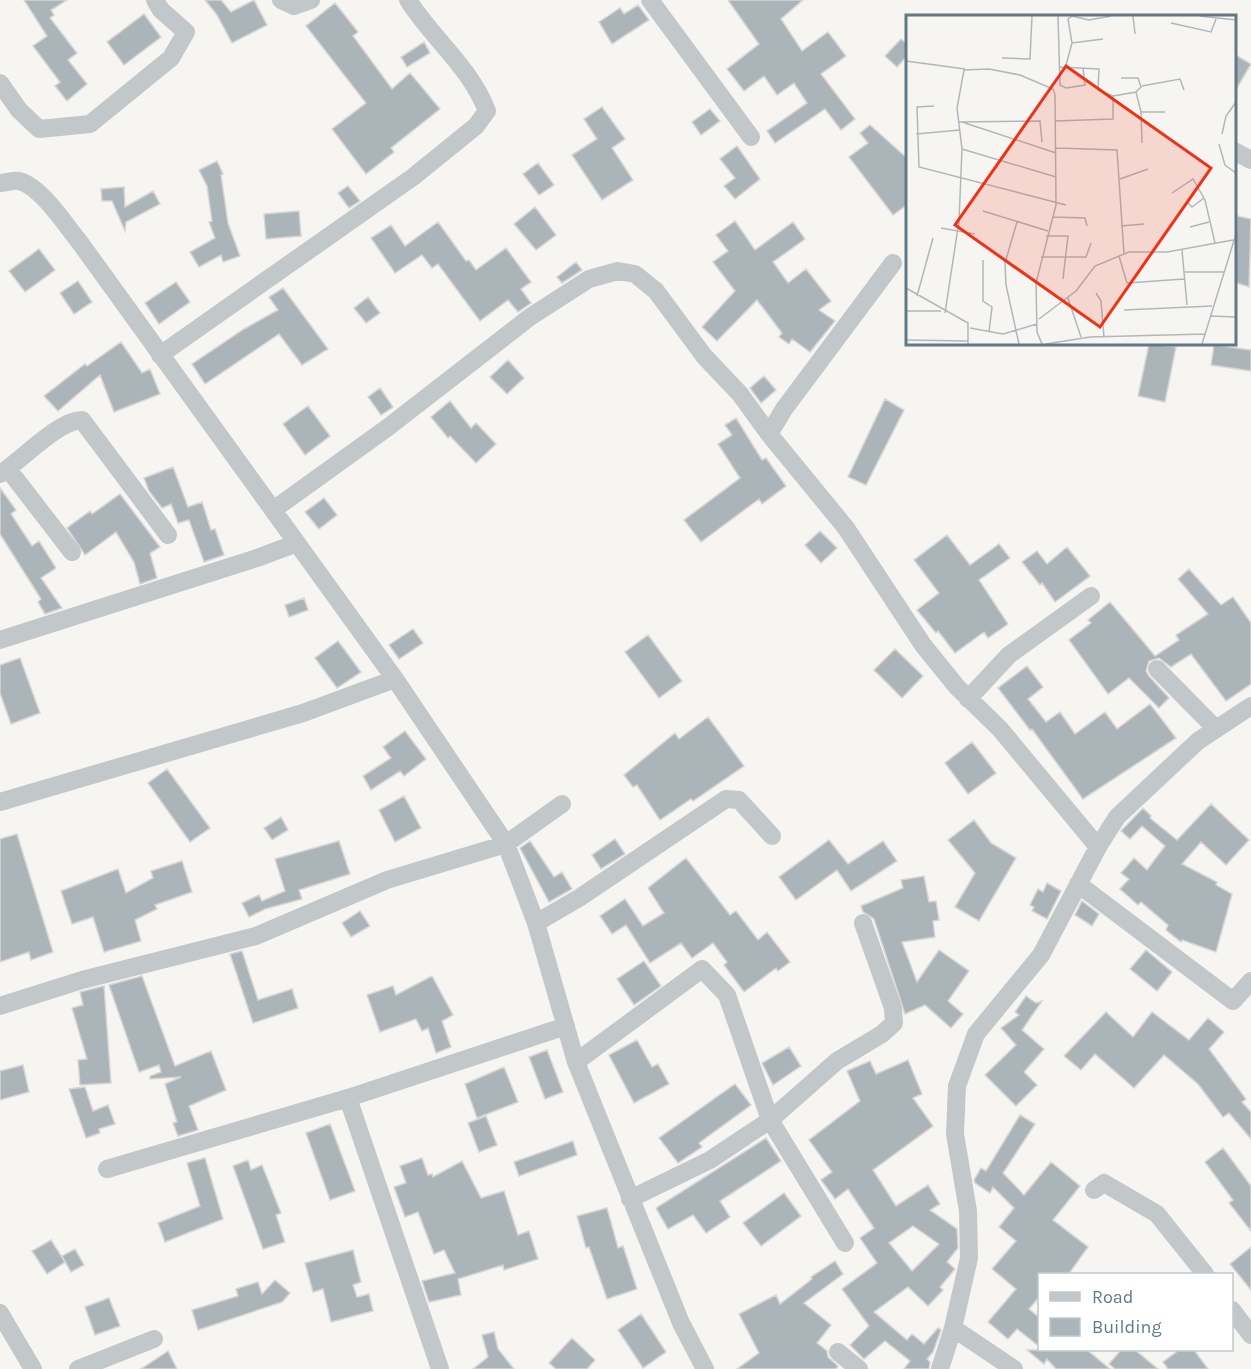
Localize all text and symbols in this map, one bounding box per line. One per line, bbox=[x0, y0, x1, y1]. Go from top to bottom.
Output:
inset map bbox=[906, 15, 1236, 345]
legend bbox=[1038, 1273, 1233, 1351]
text: Road bbox=[1092, 1286, 1133, 1308]
text: Building bbox=[1092, 1316, 1162, 1338]

